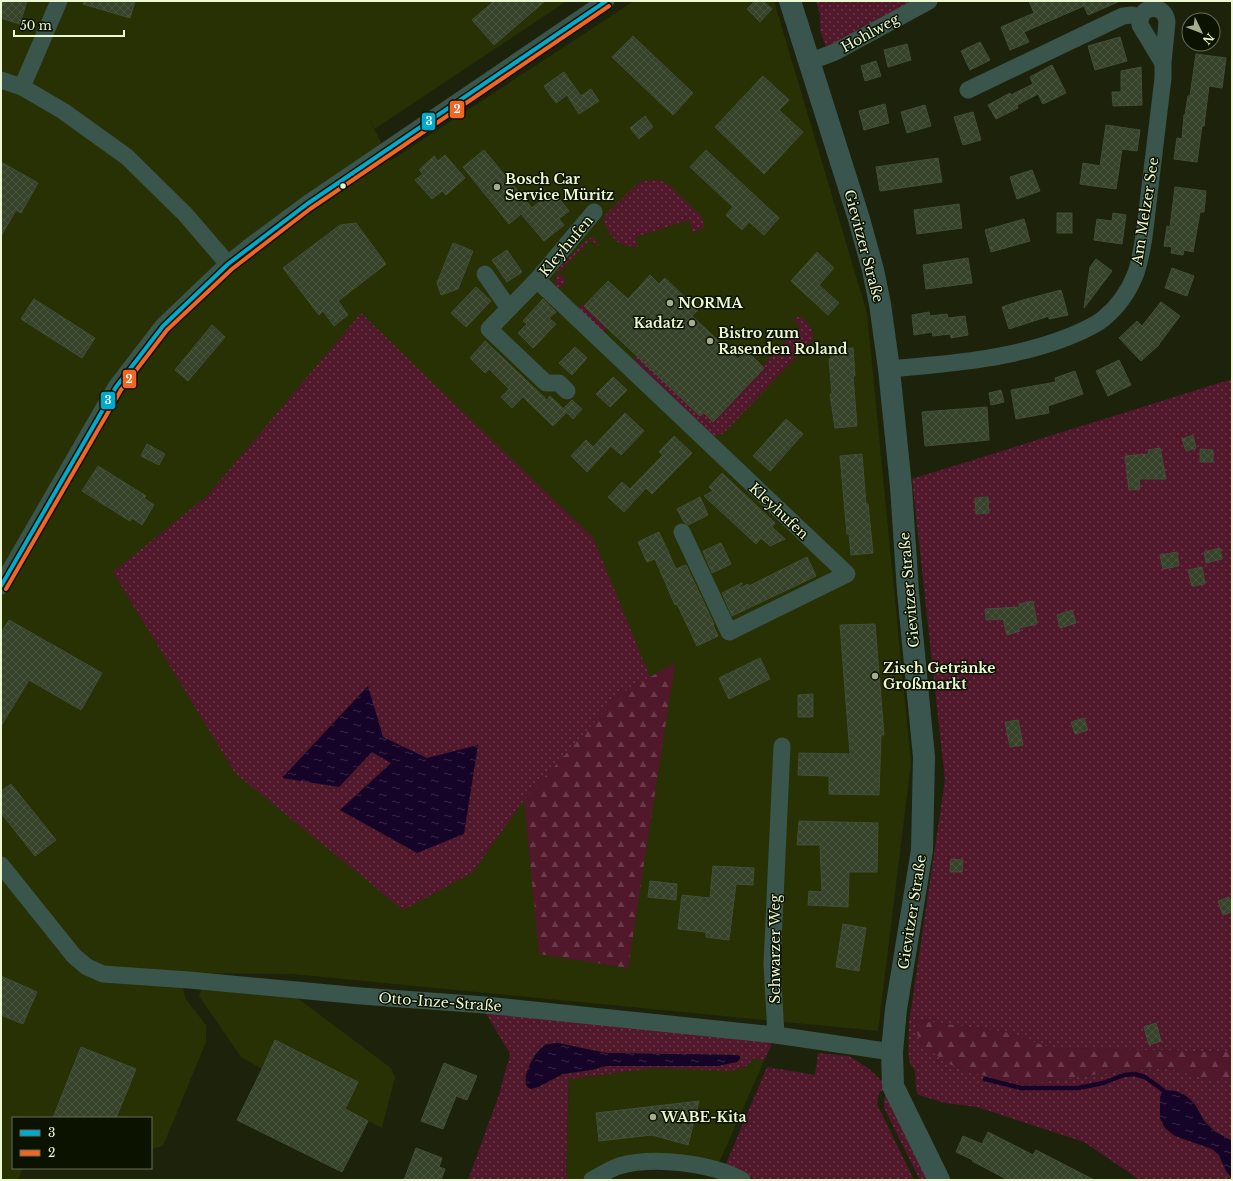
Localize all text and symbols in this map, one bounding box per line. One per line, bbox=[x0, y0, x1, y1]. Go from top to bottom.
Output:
street label: Hohlweg bbox=[838, 9, 903, 56]
scale bar bbox=[14, 12, 124, 38]
north arrow bbox=[1181, 12, 1221, 52]
text: 50 m bbox=[20, 18, 52, 33]
text: N bbox=[1199, 30, 1217, 48]
line badge: 2 bbox=[449, 100, 465, 119]
text: 2 bbox=[453, 102, 461, 116]
line badge: 3 bbox=[421, 112, 436, 131]
text: 3 bbox=[425, 114, 433, 128]
street label: Am Melzer See bbox=[1127, 156, 1162, 267]
place label: Bosch Car Service Müritz bbox=[505, 170, 614, 204]
unlabelled marker bbox=[338, 181, 348, 191]
marker: Bosch Car Service Müritz bbox=[492, 182, 502, 192]
street label: Gievitzer Straße bbox=[840, 188, 888, 304]
street label: Kleyhufen bbox=[535, 211, 597, 280]
place label: NORMA bbox=[678, 294, 743, 312]
marker: NORMA bbox=[665, 298, 675, 308]
place label: Kadatz bbox=[633, 314, 684, 332]
marker: Kadatz bbox=[687, 318, 697, 328]
place label: Bistro zum Rasenden Roland bbox=[718, 324, 848, 358]
marker: Bistro zum Rasenden Roland bbox=[705, 336, 715, 346]
line badge: 2 bbox=[122, 369, 137, 389]
text: 2 bbox=[125, 372, 133, 386]
line badge: 3 bbox=[100, 391, 116, 410]
text: 3 bbox=[104, 393, 112, 407]
street label: Kleyhufen bbox=[746, 479, 813, 543]
street label: Gievitzer Straße bbox=[895, 532, 923, 648]
place label: Zisch Getränke Großmarkt bbox=[883, 659, 995, 693]
marker: Zisch Getränke Großmarkt bbox=[870, 671, 880, 681]
street label: Gievitzer Straße bbox=[894, 853, 930, 971]
street label: Schwarzer Weg bbox=[766, 894, 784, 1004]
street label: Otto-Inze-Straße bbox=[378, 989, 502, 1015]
place label: WABE-Kita bbox=[660, 1108, 746, 1126]
marker: WABE-Kita bbox=[648, 1112, 658, 1122]
legend bbox=[12, 1117, 152, 1169]
text: 3 bbox=[48, 1125, 55, 1140]
text: 2 bbox=[48, 1145, 55, 1160]

